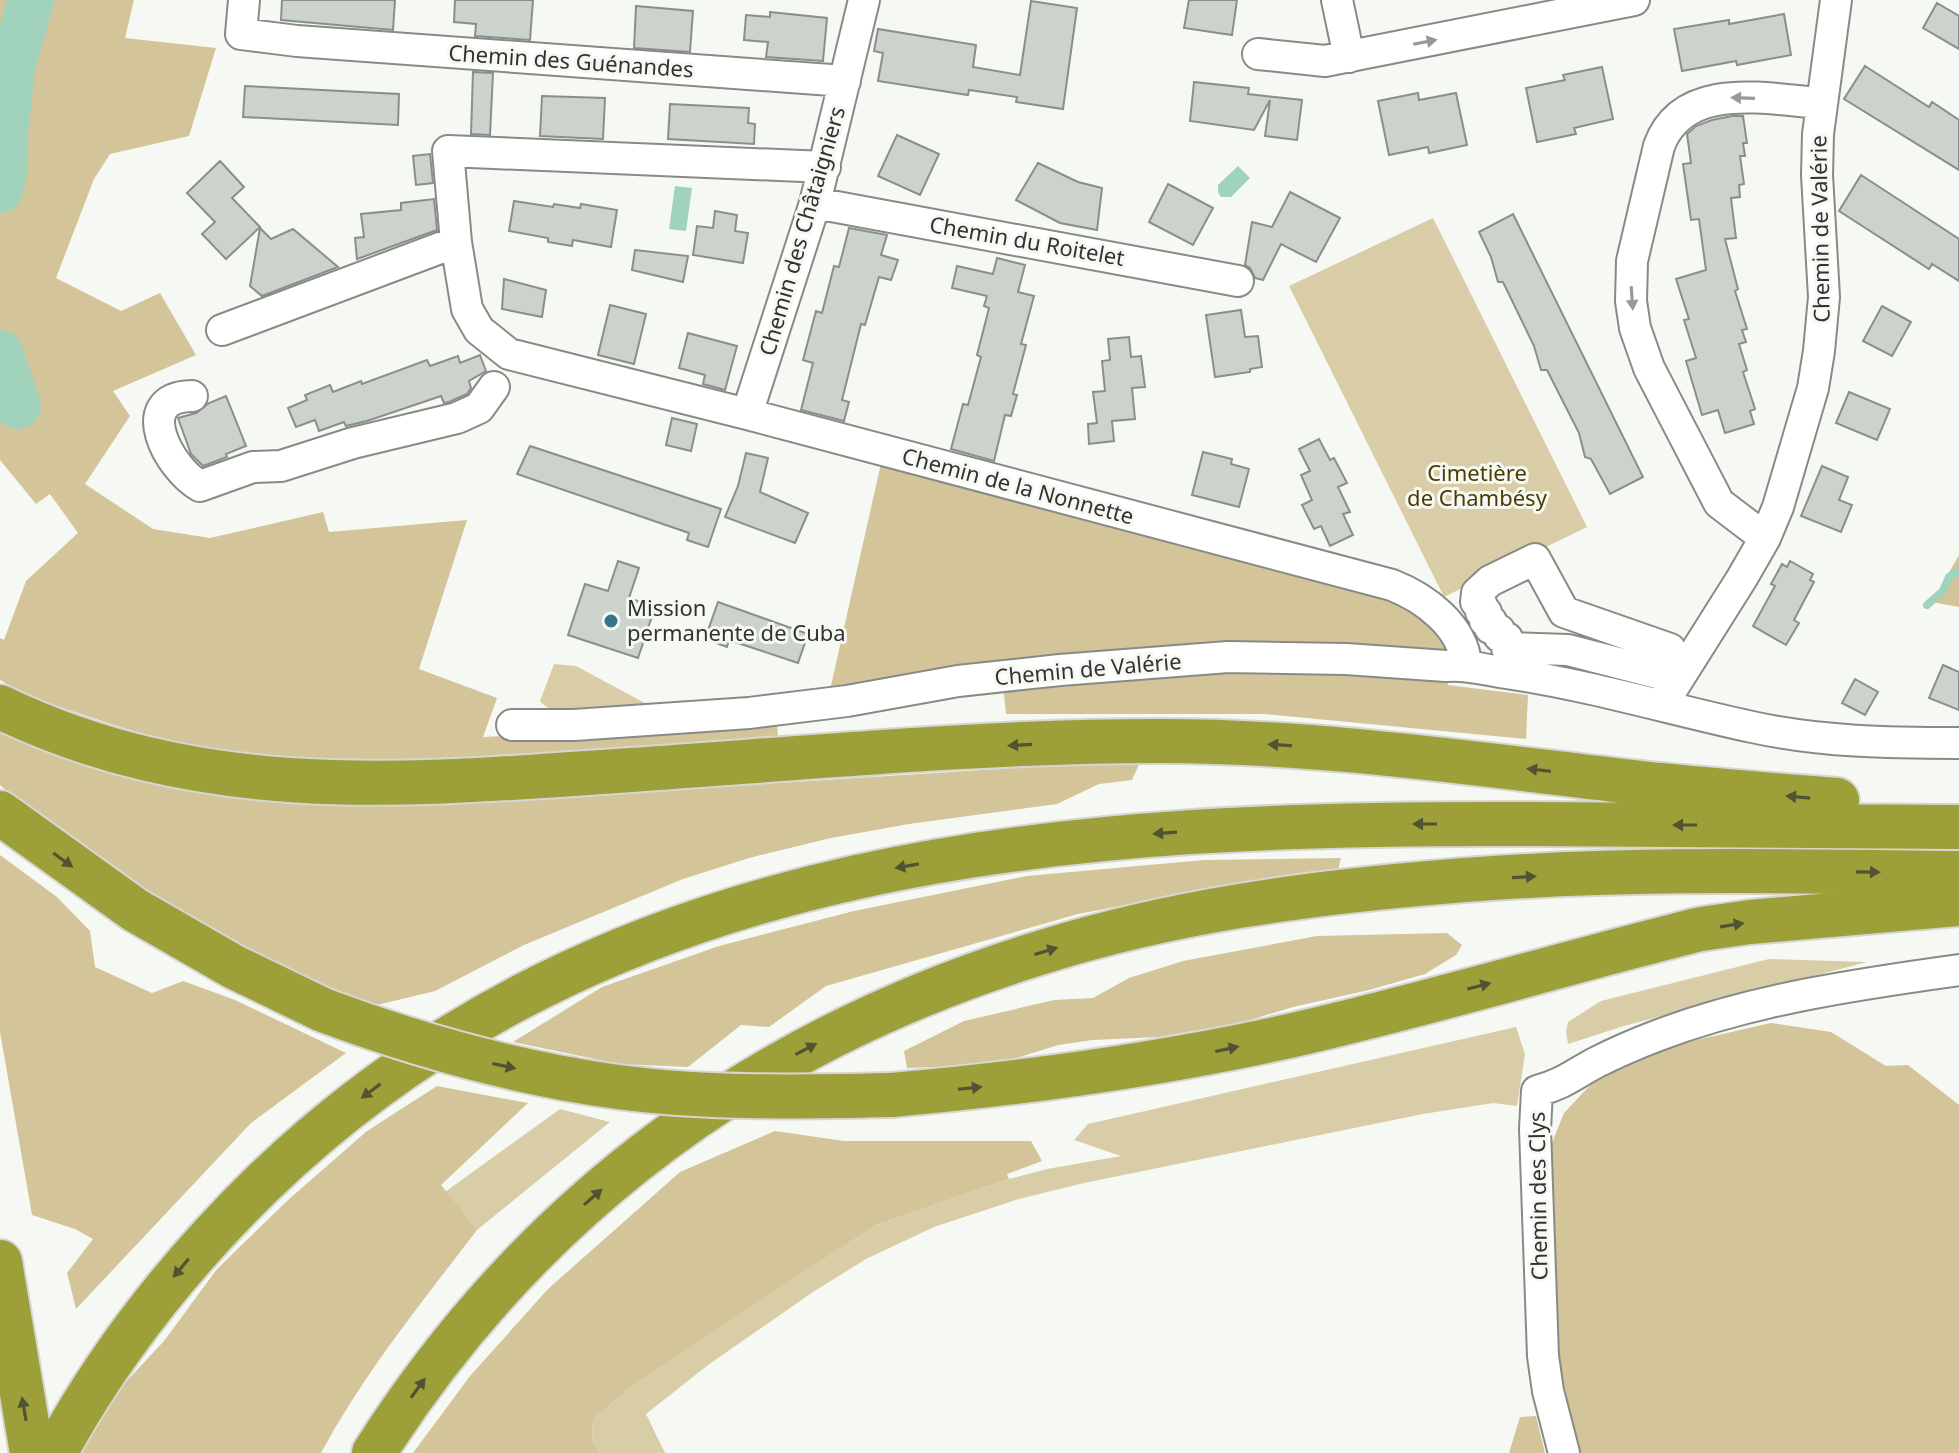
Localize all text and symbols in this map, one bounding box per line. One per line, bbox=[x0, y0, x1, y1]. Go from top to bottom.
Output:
one-way arrow bbox=[1413, 35, 1438, 48]
street label: Chemin des Guénandes bbox=[447, 36, 695, 84]
one-way arrow bbox=[1730, 92, 1755, 105]
street label: Chemin des Châtaigniers bbox=[751, 102, 851, 359]
street label: Chemin de Valérie bbox=[1802, 135, 1836, 323]
street label: Chemin du Roitelet bbox=[927, 208, 1127, 272]
one-way arrow bbox=[1625, 286, 1638, 311]
street label: Chemin de la Nonnette bbox=[899, 440, 1137, 530]
park label: Cimetière de Chambésy bbox=[1407, 457, 1548, 512]
place label: Mission permanente de Cuba bbox=[627, 592, 846, 647]
marker: Mission permanente de Cuba bbox=[602, 612, 620, 630]
street label: Chemin de Valérie bbox=[993, 645, 1183, 691]
one-way arrow bbox=[1007, 738, 1032, 751]
one-way arrow bbox=[1267, 738, 1292, 751]
one-way arrow bbox=[1526, 764, 1551, 777]
one-way arrow bbox=[1785, 790, 1810, 803]
one-way arrow bbox=[1412, 818, 1437, 831]
one-way arrow bbox=[1672, 819, 1697, 831]
one-way arrow bbox=[1152, 827, 1177, 840]
one-way arrow bbox=[52, 852, 73, 867]
one-way arrow bbox=[895, 860, 920, 872]
one-way arrow bbox=[1856, 866, 1881, 878]
one-way arrow bbox=[1512, 871, 1537, 884]
one-way arrow bbox=[1720, 918, 1745, 931]
one-way arrow bbox=[1034, 944, 1058, 957]
one-way arrow bbox=[1467, 980, 1492, 992]
one-way arrow bbox=[794, 1042, 817, 1055]
one-way arrow bbox=[1215, 1042, 1240, 1055]
one-way arrow bbox=[492, 1061, 517, 1073]
one-way arrow bbox=[958, 1081, 983, 1094]
one-way arrow bbox=[360, 1083, 381, 1099]
street label: Chemin des Clys bbox=[1521, 1111, 1553, 1281]
one-way arrow bbox=[582, 1189, 602, 1206]
one-way arrow bbox=[173, 1258, 190, 1278]
one-way arrow bbox=[410, 1378, 425, 1399]
one-way arrow bbox=[18, 1396, 30, 1421]

